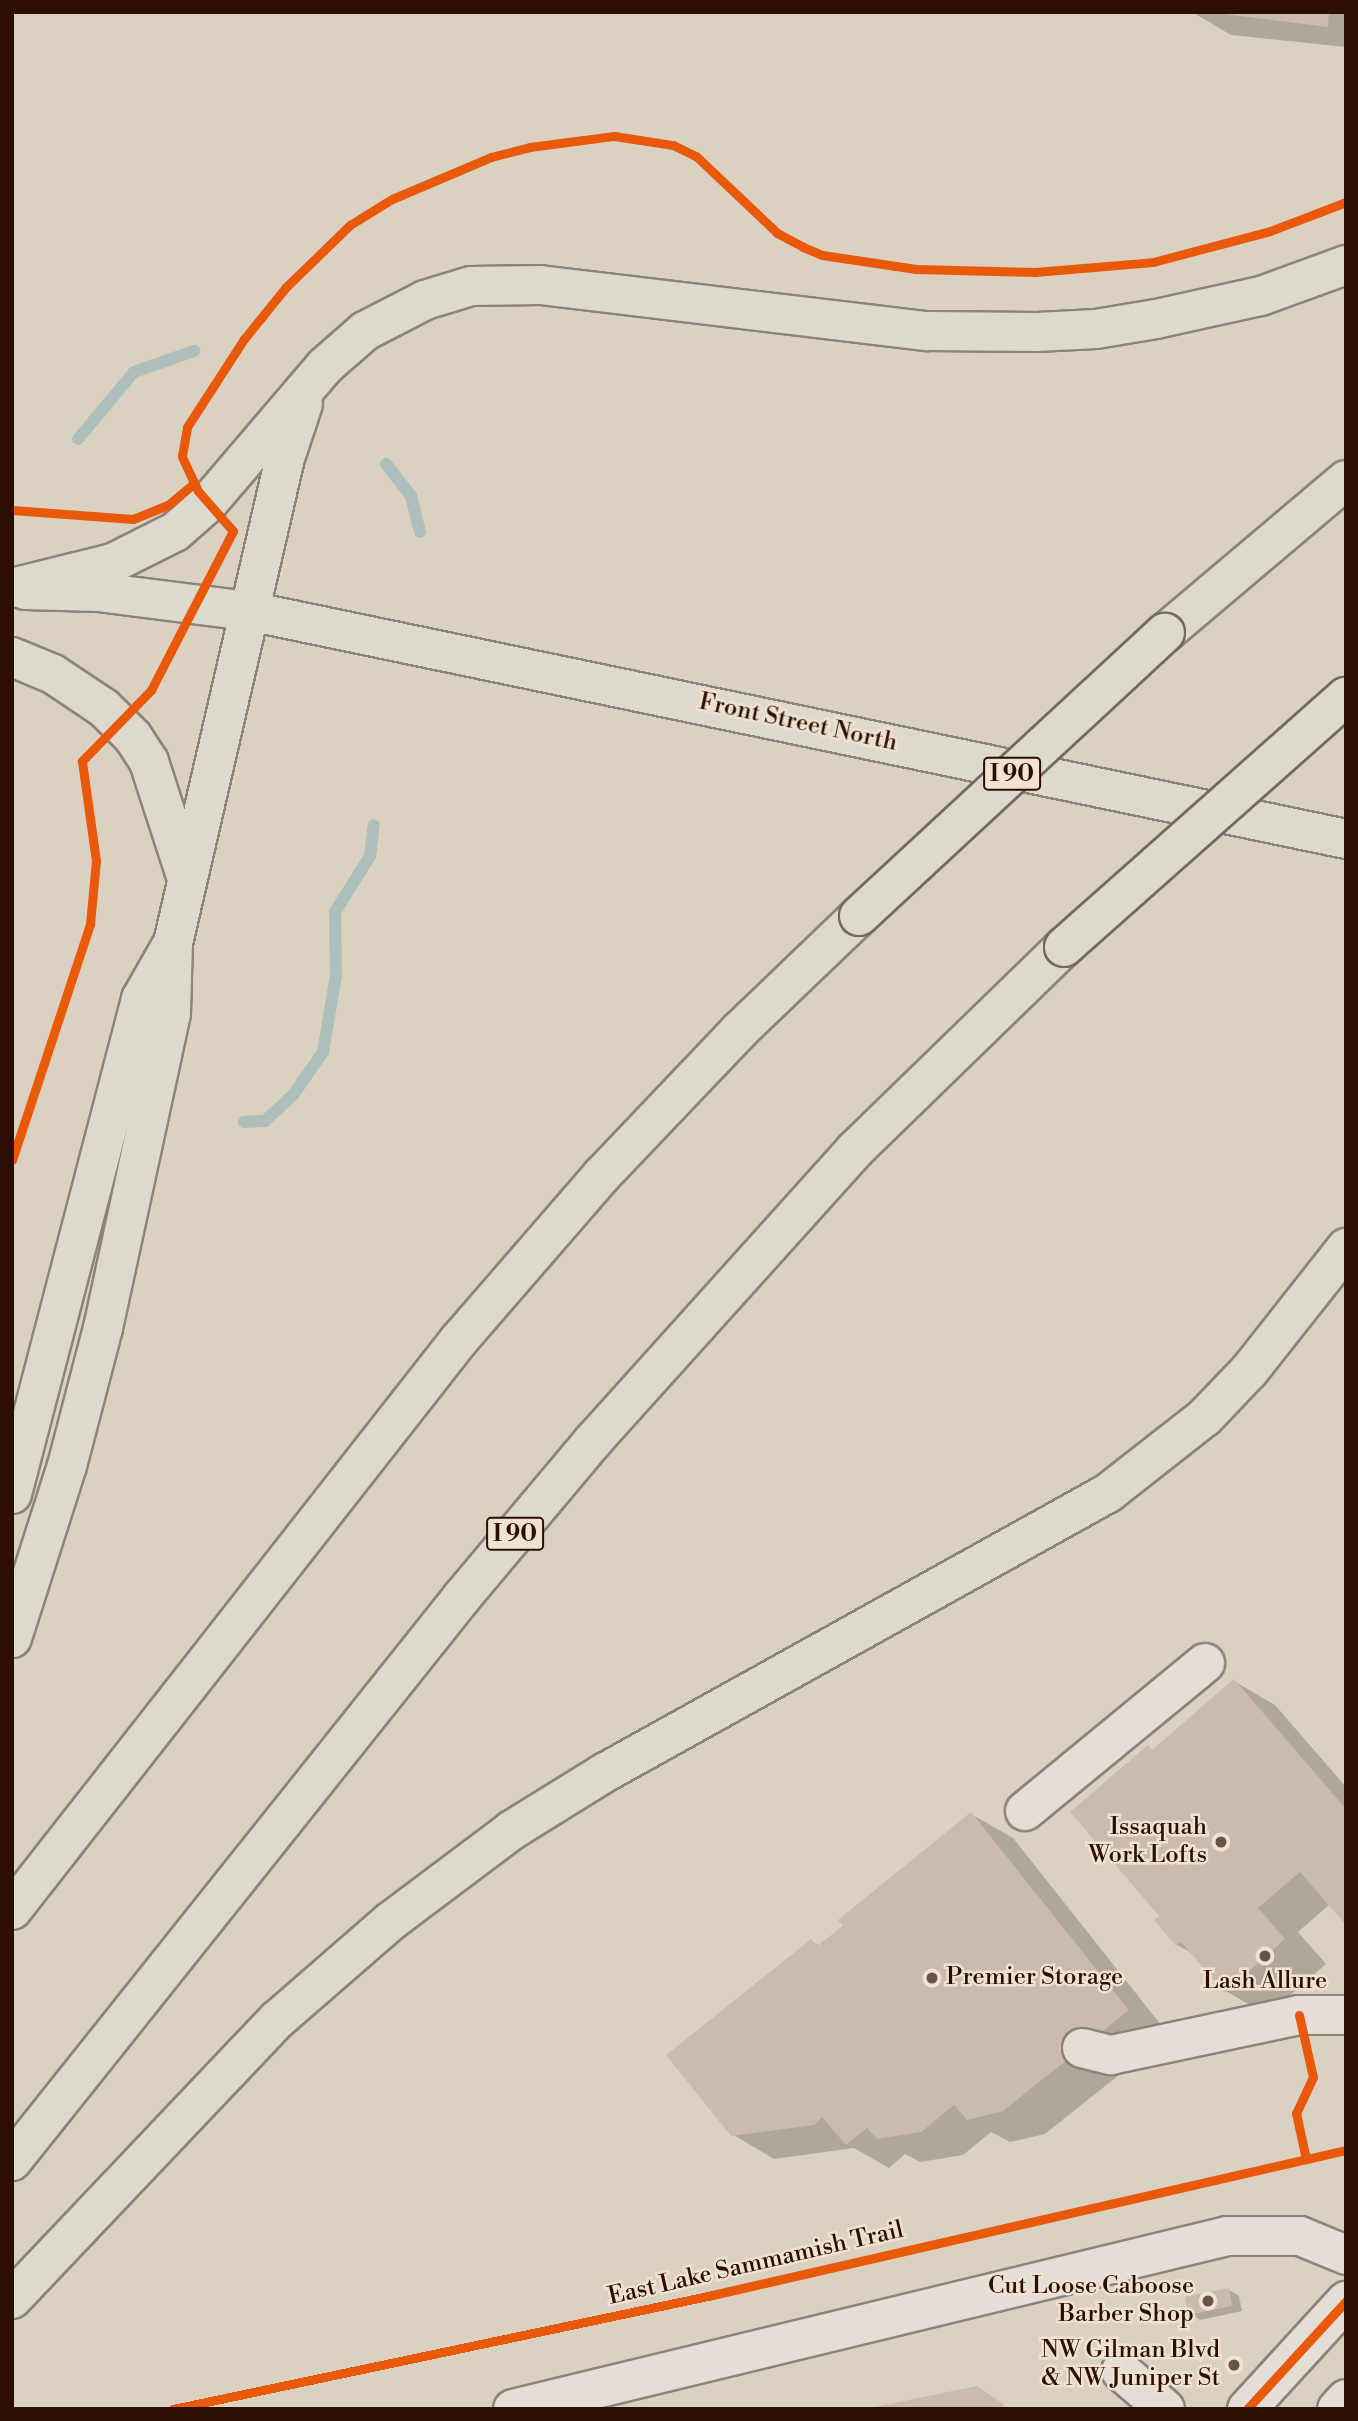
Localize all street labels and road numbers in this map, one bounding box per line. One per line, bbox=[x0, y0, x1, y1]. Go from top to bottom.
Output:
street label: Front Street North bbox=[696, 688, 900, 758]
road number: I 90 bbox=[982, 754, 1042, 794]
road number: I 90 bbox=[485, 1514, 545, 1554]
street label: East Lake Sammamish Trail bbox=[605, 2216, 907, 2312]

